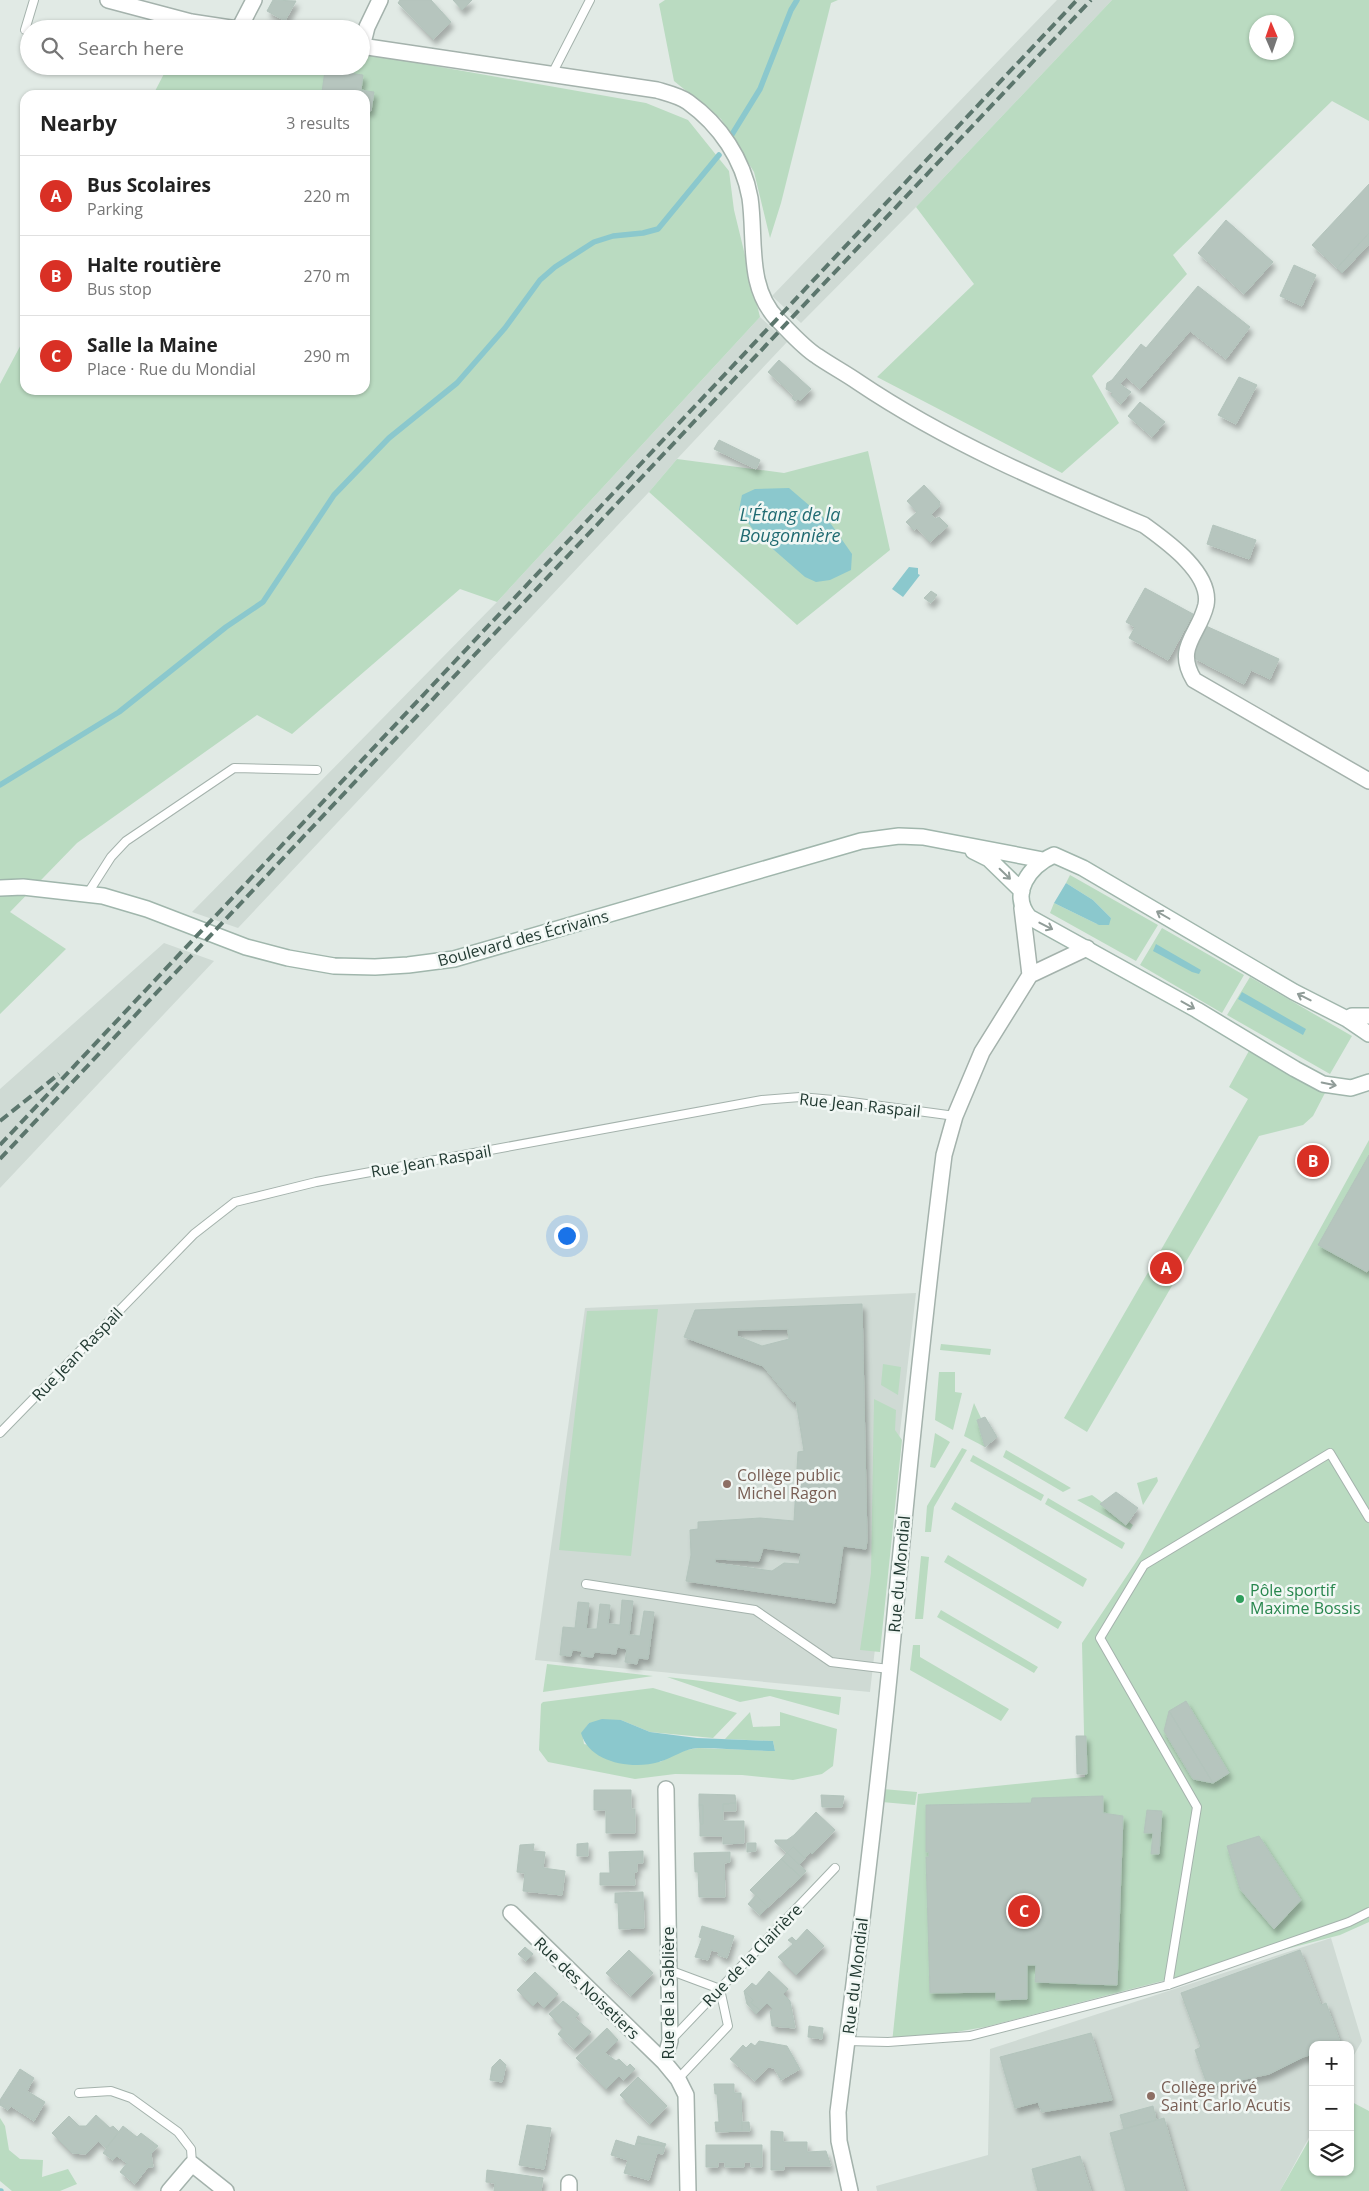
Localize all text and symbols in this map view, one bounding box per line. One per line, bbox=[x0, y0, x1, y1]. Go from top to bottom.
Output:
north arrow bbox=[1249, 15, 1294, 60]
search box bbox=[20, 20, 370, 75]
icon: search bbox=[38, 34, 66, 62]
text: Search here bbox=[78, 35, 184, 61]
text: Nearby bbox=[40, 109, 117, 137]
text: 3 results bbox=[286, 112, 350, 134]
text: Bus Scolaires bbox=[87, 172, 211, 198]
text: A bbox=[50, 185, 62, 207]
text: 220 m bbox=[304, 185, 350, 207]
text: Parking bbox=[87, 198, 143, 220]
text: Halte routière bbox=[87, 252, 221, 278]
text: B bbox=[51, 265, 61, 287]
text: 270 m bbox=[304, 265, 350, 287]
text: Bus stop bbox=[87, 278, 152, 300]
text: Salle la Maine bbox=[87, 332, 218, 358]
text: C bbox=[51, 345, 61, 367]
text: 290 m bbox=[304, 345, 350, 367]
text: Place · Rue du Mondial bbox=[87, 358, 256, 380]
water label: L'Étang de la Bougonnière bbox=[739, 502, 841, 547]
one-way arrow bbox=[999, 868, 1011, 880]
street label: Boulevard des Écrivains bbox=[435, 905, 611, 971]
one-way arrow bbox=[1157, 910, 1171, 920]
one-way arrow bbox=[1038, 922, 1053, 931]
one-way arrow bbox=[1297, 992, 1312, 1001]
one-way arrow bbox=[1180, 1001, 1195, 1010]
one-way arrow bbox=[1321, 1080, 1337, 1089]
street label: Rue Jean Raspail bbox=[798, 1088, 922, 1122]
street label: Rue Jean Raspail bbox=[369, 1140, 493, 1182]
pin: B bbox=[1297, 1142, 1329, 1180]
your location bbox=[554, 1223, 580, 1249]
pin: A bbox=[1150, 1249, 1182, 1287]
street label: Rue Jean Raspail bbox=[27, 1302, 127, 1406]
place label: Collège public Michel Ragon bbox=[737, 1464, 841, 1504]
marker: Collège public Michel Ragon bbox=[721, 1478, 733, 1490]
street label: Rue du Mondial bbox=[883, 1515, 915, 1633]
place label: Pôle sportif Maxime Bossis bbox=[1250, 1579, 1361, 1619]
marker: Pôle sportif Maxime Bossis bbox=[1234, 1593, 1246, 1605]
pin: C bbox=[1008, 1892, 1040, 1930]
street label: Rue de la Clairière bbox=[697, 1899, 807, 2011]
street label: Rue du Mondial bbox=[837, 1917, 873, 2035]
street label: Rue de la Sablière bbox=[657, 1927, 679, 2059]
street label: Rue des Noisetiers bbox=[530, 1932, 644, 2044]
map controls bbox=[1309, 2041, 1354, 2176]
button: + bbox=[1309, 2041, 1354, 2086]
place label: Collège privé Saint Carlo Acutis bbox=[1161, 2076, 1291, 2116]
button: − bbox=[1309, 2086, 1354, 2131]
marker: Collège privé Saint Carlo Acutis bbox=[1145, 2090, 1157, 2102]
button: layers bbox=[1309, 2131, 1354, 2176]

